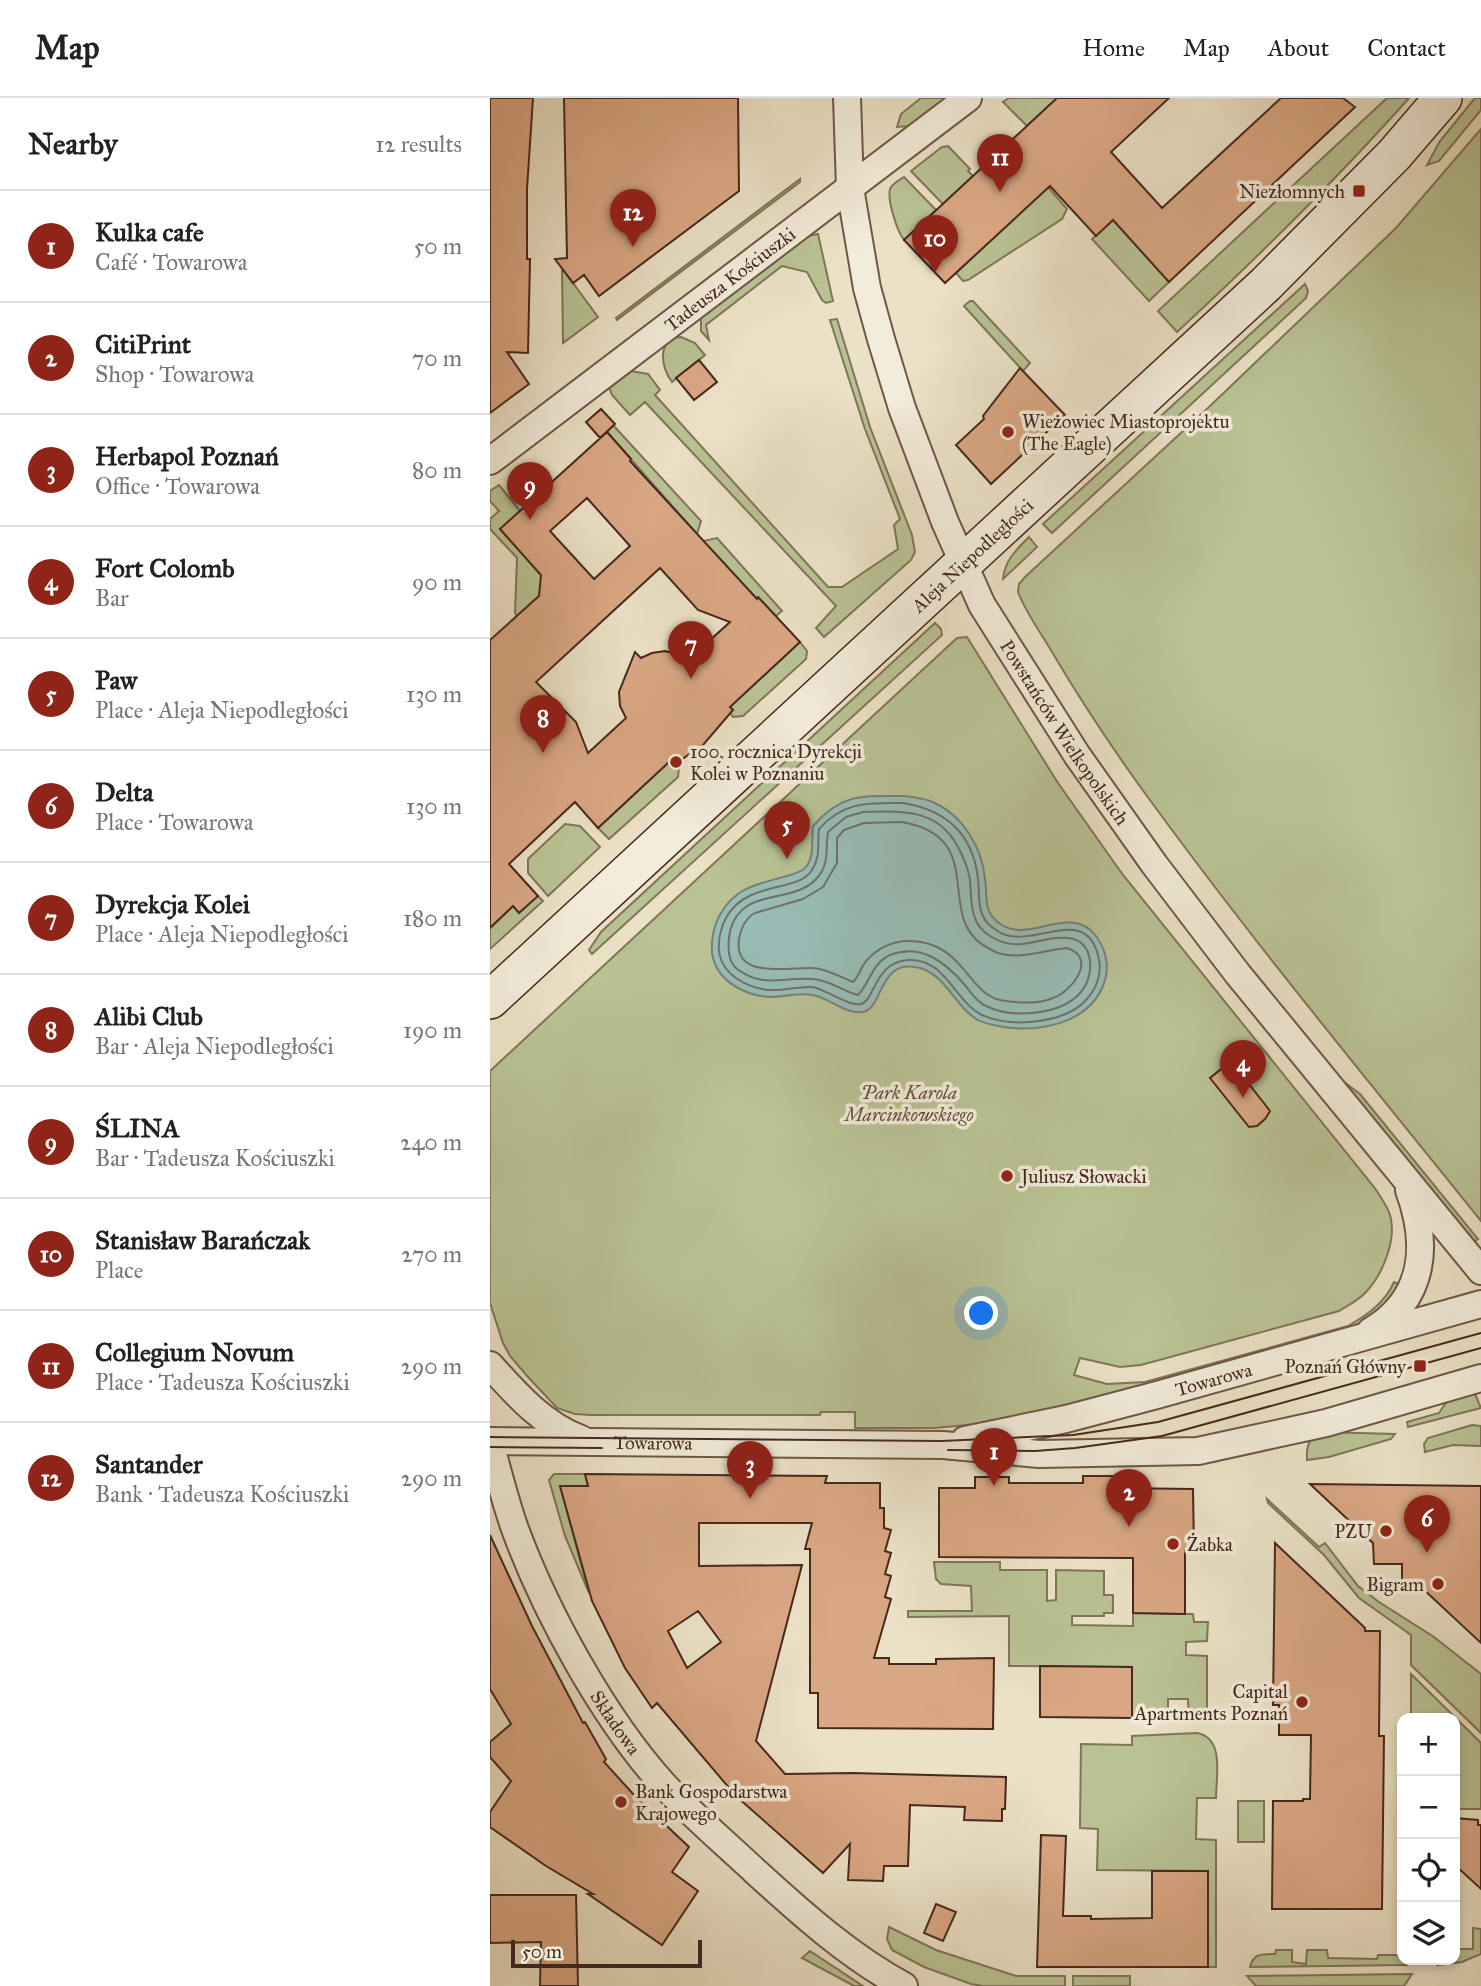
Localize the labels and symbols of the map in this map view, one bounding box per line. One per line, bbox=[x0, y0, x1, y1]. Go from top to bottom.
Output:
pin: 11 bbox=[977, 134, 1023, 192]
place label: Niezłomnych bbox=[1239, 180, 1345, 203]
marker: Niezłomnych bbox=[1351, 183, 1367, 199]
pin: 12 bbox=[610, 189, 656, 247]
pin: 10 bbox=[912, 215, 958, 273]
street label: Tadeusza Kościuszki bbox=[660, 222, 800, 336]
place label: Wieżowiec Miastoprojektu (The Eagle) bbox=[1022, 410, 1230, 456]
marker: Wieżowiec Miastoprojektu (The Eagle) bbox=[1000, 424, 1016, 440]
pin: 9 bbox=[507, 462, 553, 520]
street label: Aleja Niepodległości bbox=[906, 494, 1038, 618]
pin: 7 bbox=[668, 621, 714, 679]
street label: Powstańców Wielkopolskich bbox=[995, 636, 1134, 830]
pin: 8 bbox=[520, 695, 566, 753]
place label: 100. rocznica Dyrekcji Kolei w Poznaniu bbox=[690, 740, 862, 785]
marker: 100. rocznica Dyrekcji Kolei w Poznaniu bbox=[668, 754, 684, 770]
pin: 5 bbox=[764, 801, 810, 859]
pin: 4 bbox=[1220, 1040, 1266, 1098]
park label: Park Karola Marcinkowskiego bbox=[842, 1081, 974, 1126]
place label: Juliusz Słowacki bbox=[1019, 1165, 1147, 1189]
marker: Juliusz Słowacki bbox=[999, 1168, 1015, 1184]
your location bbox=[964, 1296, 998, 1330]
place label: Poznań Główny bbox=[1285, 1355, 1407, 1378]
street label: Towarowa bbox=[1173, 1358, 1256, 1401]
marker: Poznań Główny bbox=[1412, 1358, 1428, 1374]
pin: 1 bbox=[971, 1428, 1017, 1486]
street label: Towarowa bbox=[614, 1431, 693, 1455]
pin: 3 bbox=[727, 1441, 773, 1499]
pin: 2 bbox=[1106, 1469, 1152, 1527]
pin: 6 bbox=[1404, 1495, 1450, 1553]
place label: PZU bbox=[1334, 1520, 1372, 1543]
marker: PZU bbox=[1378, 1523, 1394, 1539]
place label: Żabka bbox=[1187, 1533, 1234, 1556]
marker: Żabka bbox=[1165, 1536, 1181, 1552]
place label: Bigram bbox=[1366, 1573, 1424, 1597]
marker: Bigram bbox=[1430, 1576, 1446, 1592]
place label: Capital Apartments Poznań bbox=[1134, 1680, 1289, 1725]
street label: Składowa bbox=[585, 1686, 646, 1760]
marker: Capital Apartments Poznań bbox=[1294, 1694, 1310, 1710]
place label: Bank Gospodarstwa Krajowego bbox=[635, 1780, 788, 1826]
marker: Bank Gospodarstwa Krajowego bbox=[613, 1794, 629, 1810]
scale bar bbox=[511, 1937, 702, 1969]

